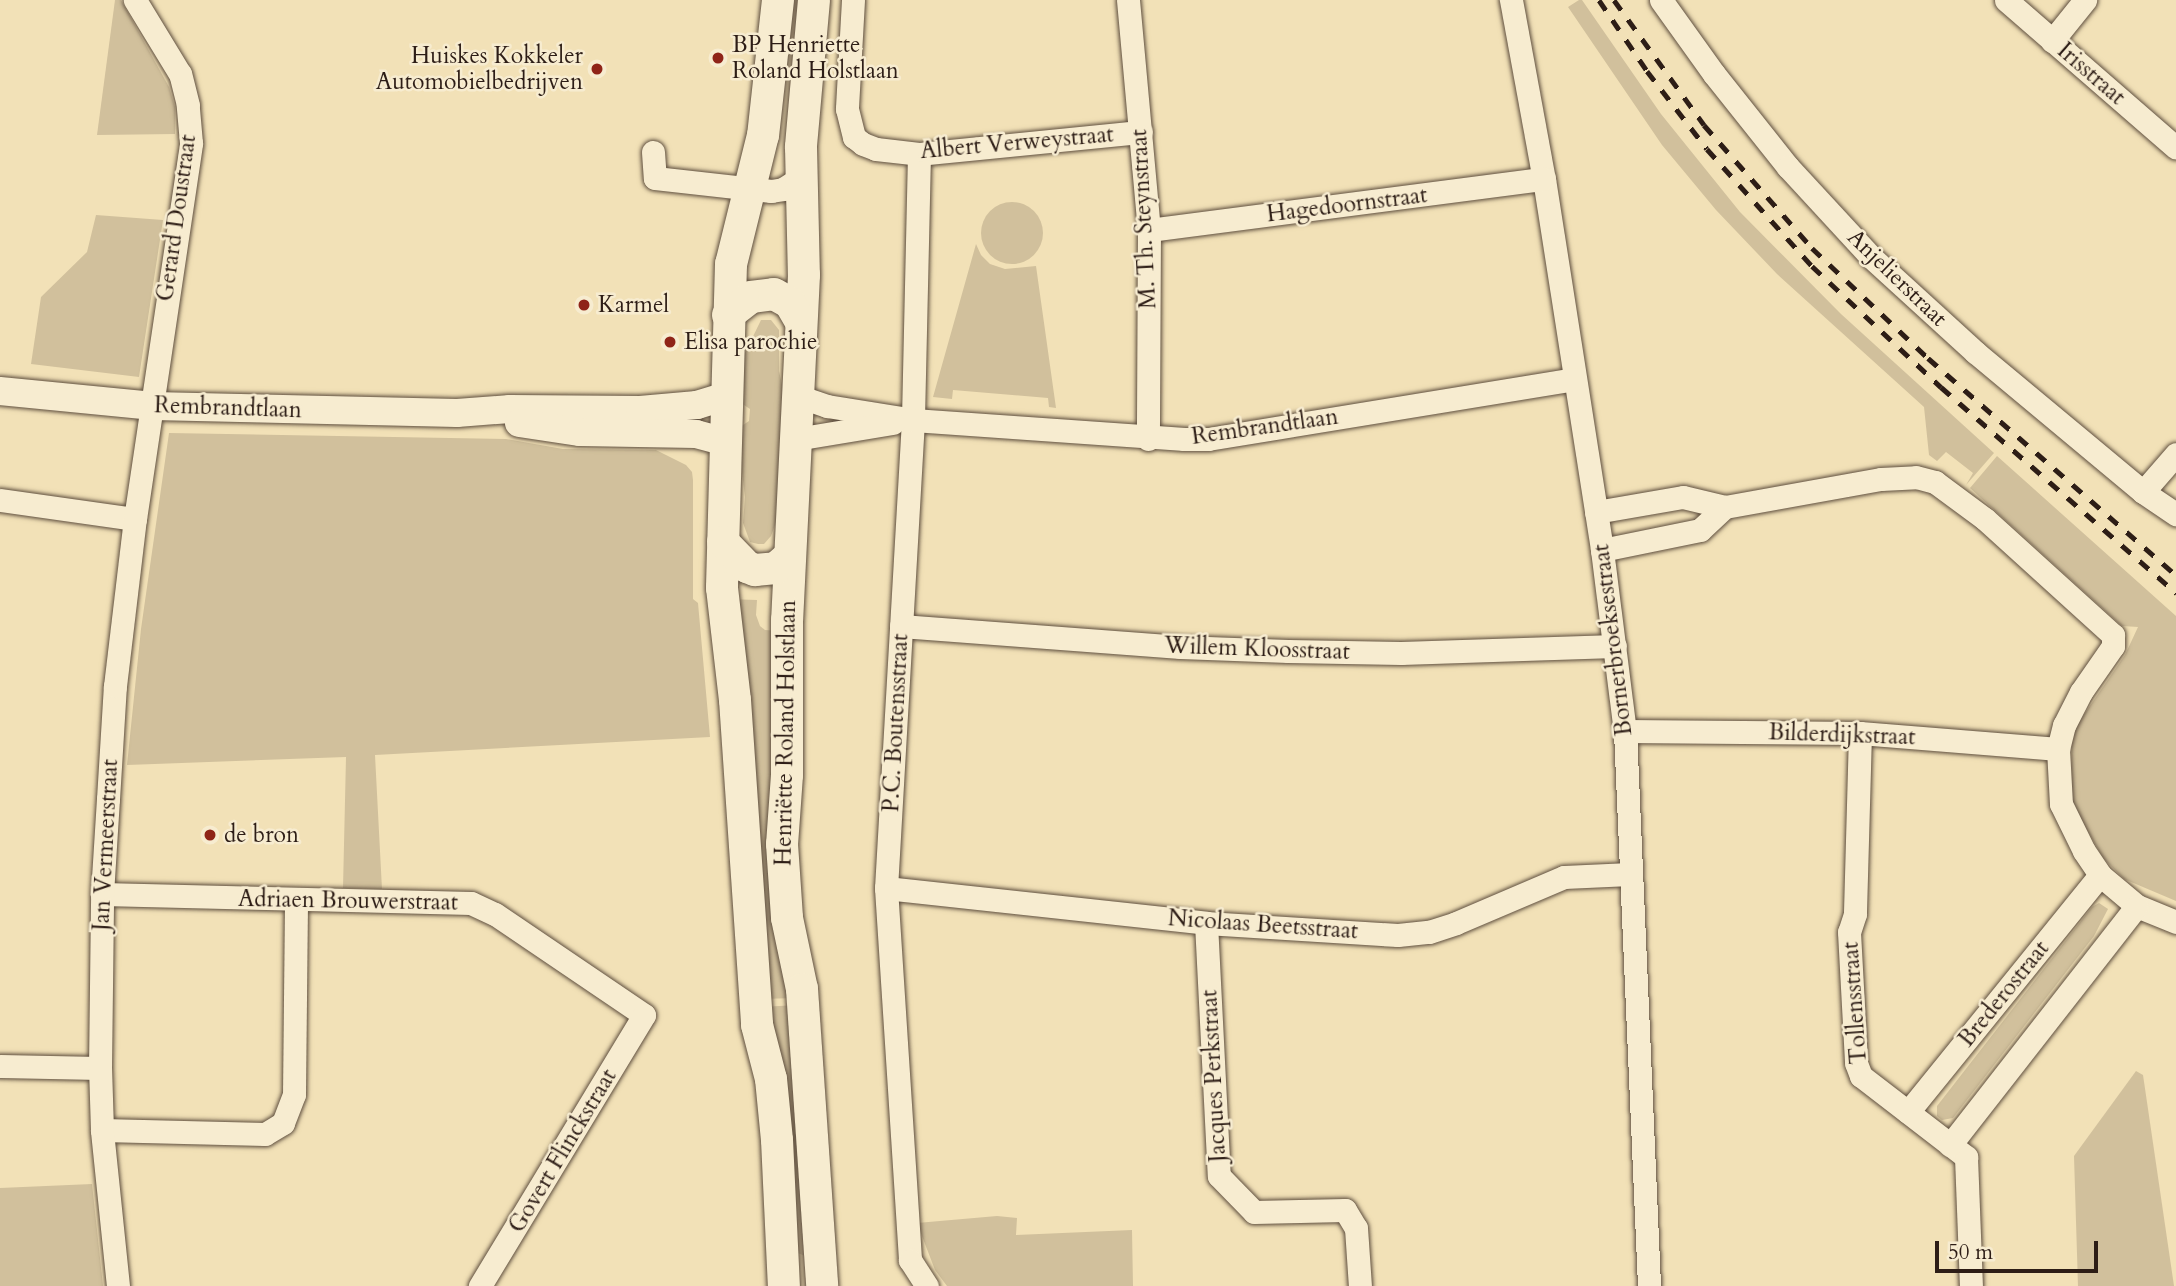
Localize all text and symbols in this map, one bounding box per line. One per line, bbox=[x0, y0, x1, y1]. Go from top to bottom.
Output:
place label: BP Henriette Roland Holstlaan bbox=[732, 31, 899, 85]
street label: Irisstraat bbox=[2051, 37, 2131, 111]
place label: Huiskes Kokkeler Automobielbedrijven bbox=[376, 42, 583, 96]
marker: BP Henriette Roland Holstlaan bbox=[710, 50, 726, 66]
marker: Huiskes Kokkeler Automobielbedrijven bbox=[589, 61, 605, 77]
street label: Albert Verweystraat bbox=[919, 121, 1115, 165]
street label: M. Th. Steynstraat bbox=[1126, 128, 1162, 310]
street label: Gerard Doustraat bbox=[152, 133, 202, 303]
street label: Hagedoornstraat bbox=[1265, 181, 1429, 229]
street label: Anjelierstraat bbox=[1841, 224, 1953, 332]
place label: Karmel bbox=[598, 291, 669, 319]
marker: Karmel bbox=[576, 297, 592, 313]
place label: Elisa parochie bbox=[684, 328, 817, 356]
marker: Elisa parochie bbox=[662, 334, 678, 350]
street label: Rembrandtlaan bbox=[154, 392, 302, 424]
street label: Rembrandtlaan bbox=[1190, 403, 1340, 451]
street label: Bornerbroeksestraat bbox=[1588, 543, 1638, 737]
street label: Henriëtte Roland Holstlaan bbox=[770, 600, 802, 866]
street label: Willem Kloosstraat bbox=[1164, 632, 1350, 666]
street label: P.C. Boutensstraat bbox=[878, 633, 914, 813]
street label: Bilderdijkstraat bbox=[1768, 719, 1916, 751]
street label: Jan Vermeerstraat bbox=[88, 758, 124, 932]
place label: de bron bbox=[224, 821, 299, 849]
marker: de bron bbox=[202, 827, 218, 843]
street label: Adriaen Brouwerstraat bbox=[238, 885, 458, 917]
street label: Nicolaas Beetsstraat bbox=[1167, 905, 1359, 945]
street label: Brederostraat bbox=[1953, 935, 2055, 1053]
street label: Tollensstraat bbox=[1837, 941, 1873, 1065]
street label: Jacques Perkstraat bbox=[1196, 989, 1232, 1163]
street label: Govert Flinckstraat bbox=[503, 1064, 623, 1238]
scale bar bbox=[1938, 1226, 2101, 1270]
text: 50 m bbox=[1948, 1238, 1993, 1267]

